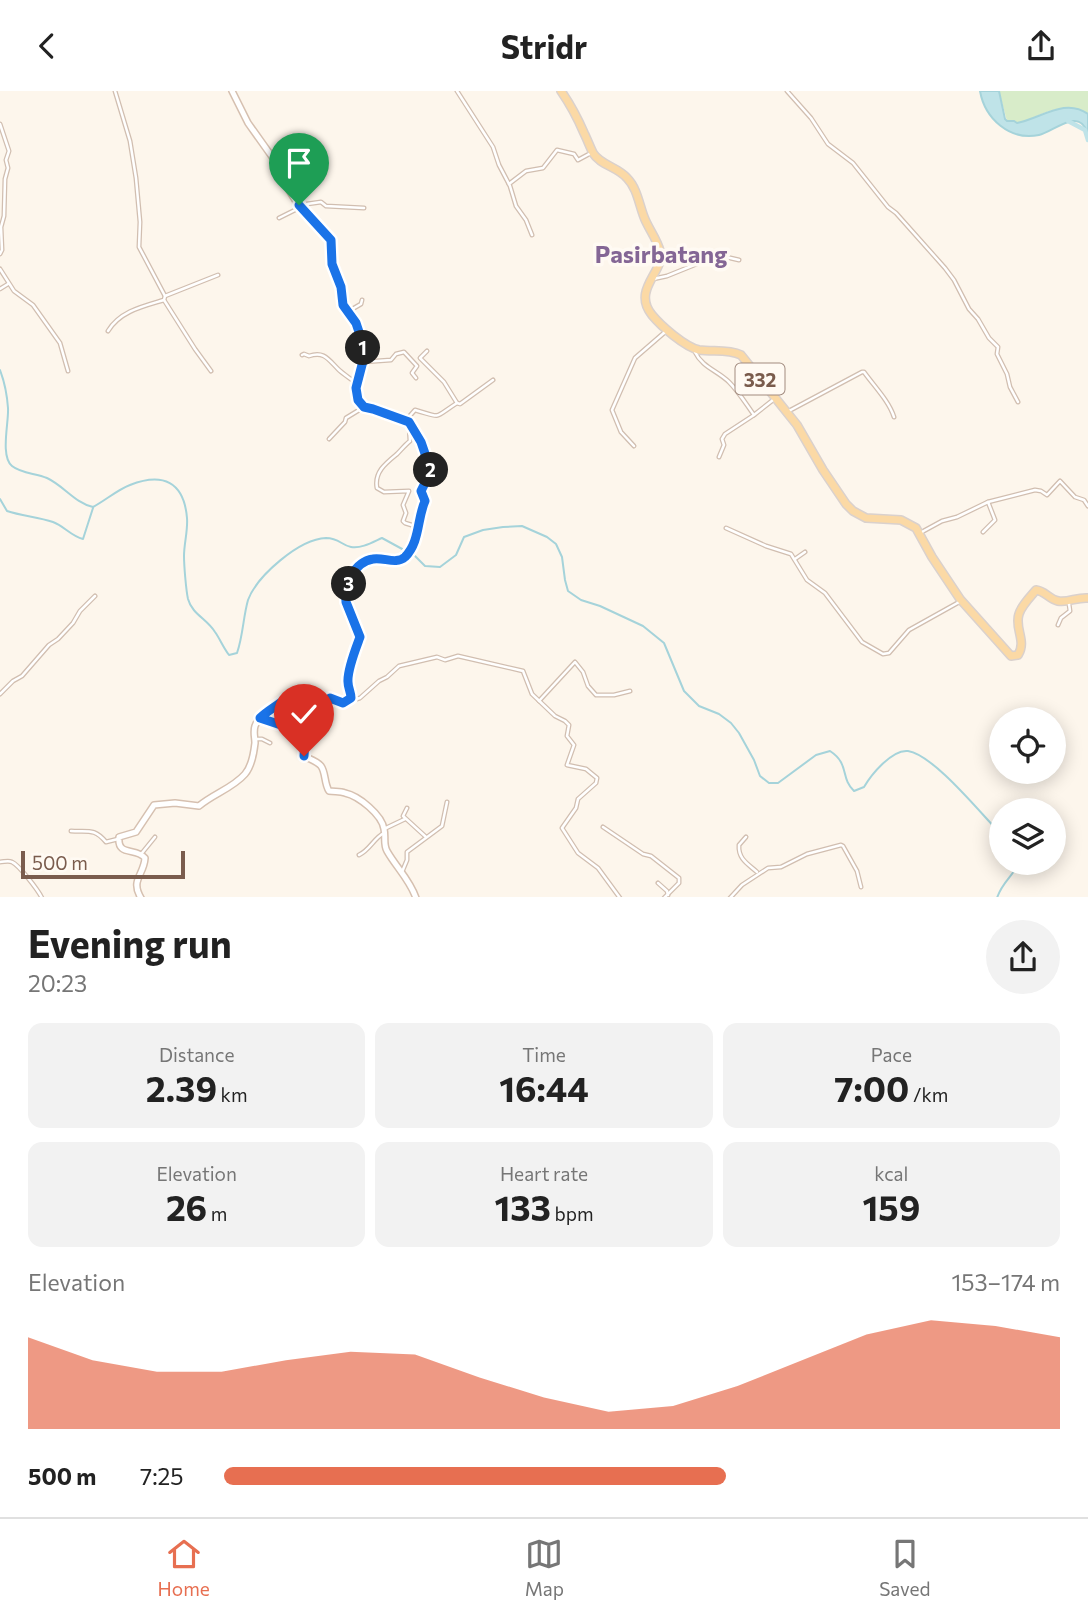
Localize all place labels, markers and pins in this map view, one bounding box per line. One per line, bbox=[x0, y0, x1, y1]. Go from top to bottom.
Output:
pin bbox=[269, 133, 329, 205]
pin: 1 bbox=[346, 331, 380, 365]
pin: 2 bbox=[414, 453, 448, 487]
pin: 3 bbox=[332, 567, 366, 601]
pin bbox=[274, 684, 334, 756]

